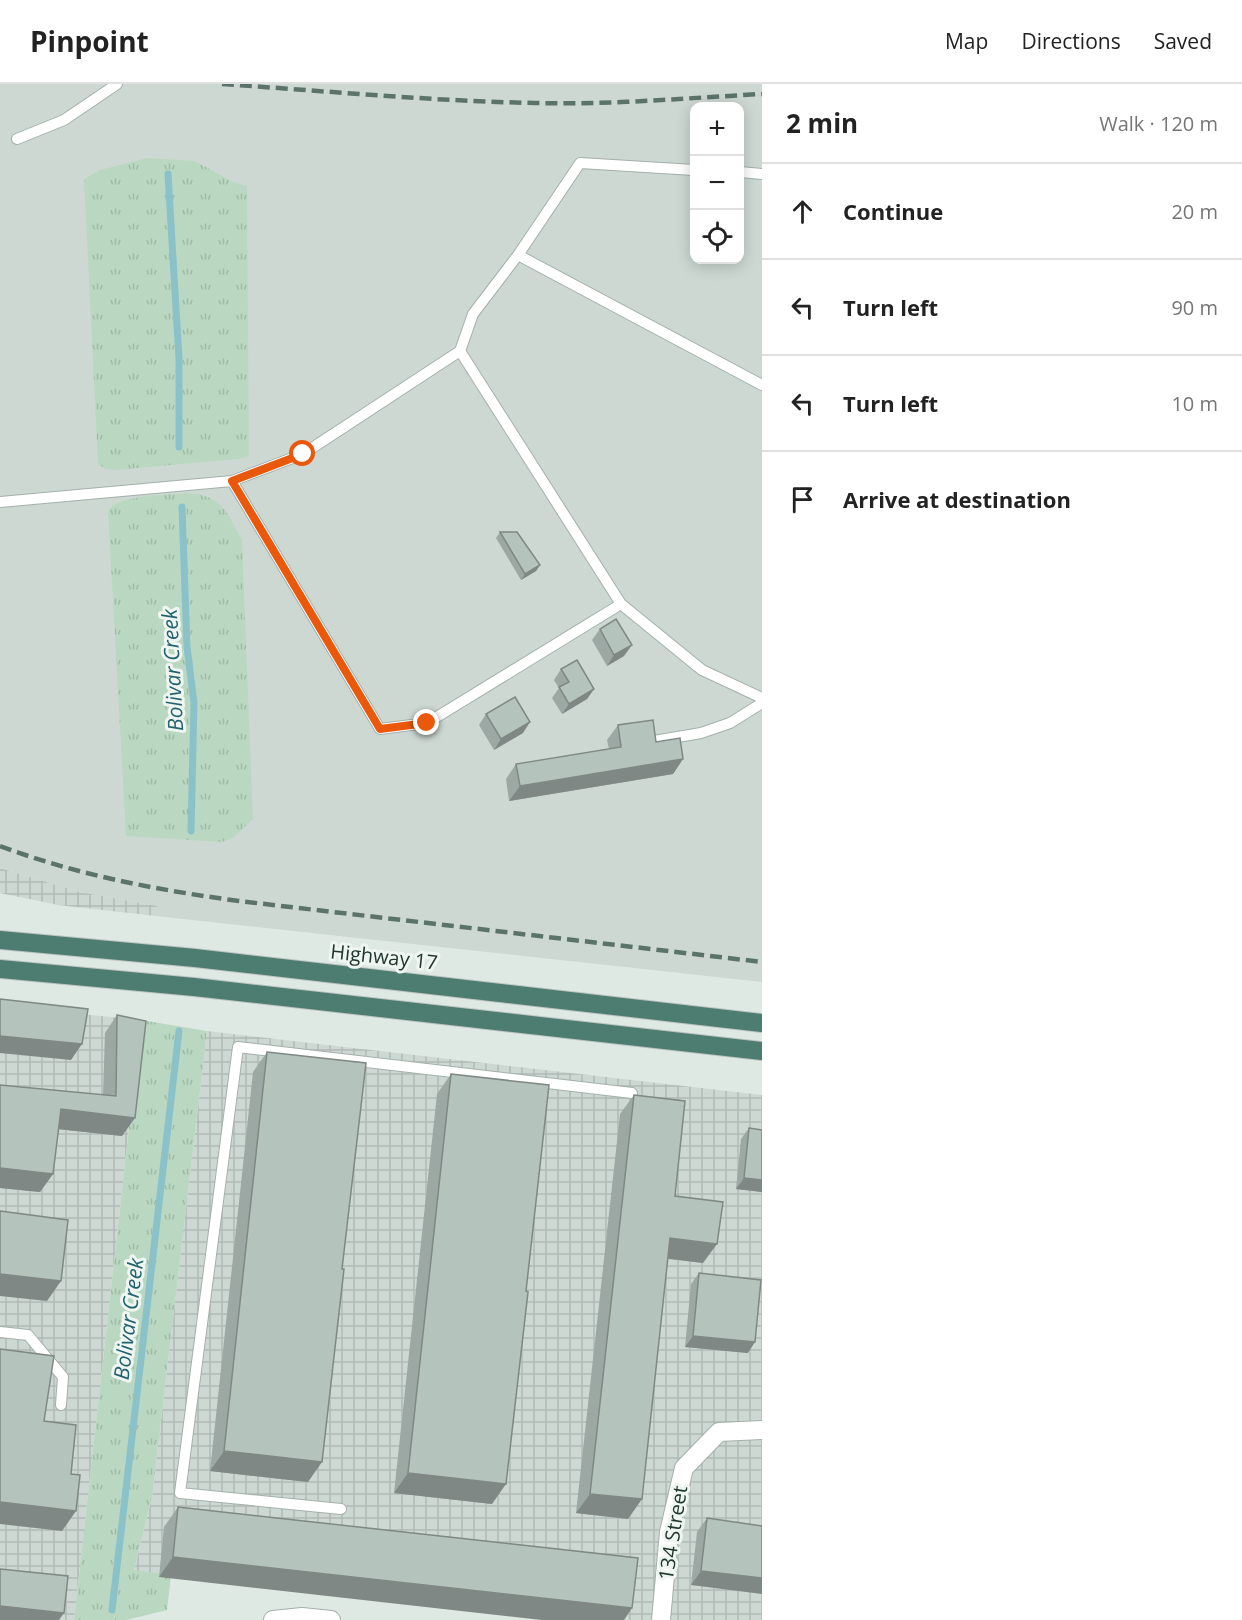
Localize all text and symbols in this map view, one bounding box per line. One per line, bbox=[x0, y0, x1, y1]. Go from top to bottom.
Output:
text: Pinpoint bbox=[30, 22, 149, 60]
text: Map bbox=[945, 27, 988, 55]
text: Directions bbox=[1021, 27, 1121, 55]
text: Saved bbox=[1154, 27, 1212, 55]
map controls bbox=[690, 102, 744, 264]
button: + bbox=[690, 102, 744, 156]
text: 2 min bbox=[786, 105, 858, 141]
text: Walk · 120 m bbox=[1099, 110, 1218, 137]
button: − bbox=[690, 156, 744, 210]
icon: ahead bbox=[786, 195, 819, 228]
text: Continue bbox=[843, 196, 943, 226]
text: 20 m bbox=[1171, 198, 1218, 225]
button: locate bbox=[690, 210, 744, 264]
icon: left bbox=[786, 291, 819, 324]
text: Turn left bbox=[843, 292, 938, 322]
text: 90 m bbox=[1171, 294, 1218, 321]
icon: left bbox=[786, 387, 819, 420]
text: Turn left bbox=[843, 388, 938, 418]
text: 10 m bbox=[1171, 390, 1218, 417]
route start bbox=[289, 440, 315, 466]
icon: arrive bbox=[786, 483, 819, 516]
text: Arrive at destination bbox=[843, 484, 1071, 514]
water label: Bolivar Creek bbox=[155, 608, 189, 732]
route end bbox=[413, 709, 439, 735]
street label: Highway 17 bbox=[329, 937, 439, 976]
water label: Bolivar Creek bbox=[107, 1256, 149, 1381]
street label: 134 Street bbox=[652, 1484, 693, 1582]

